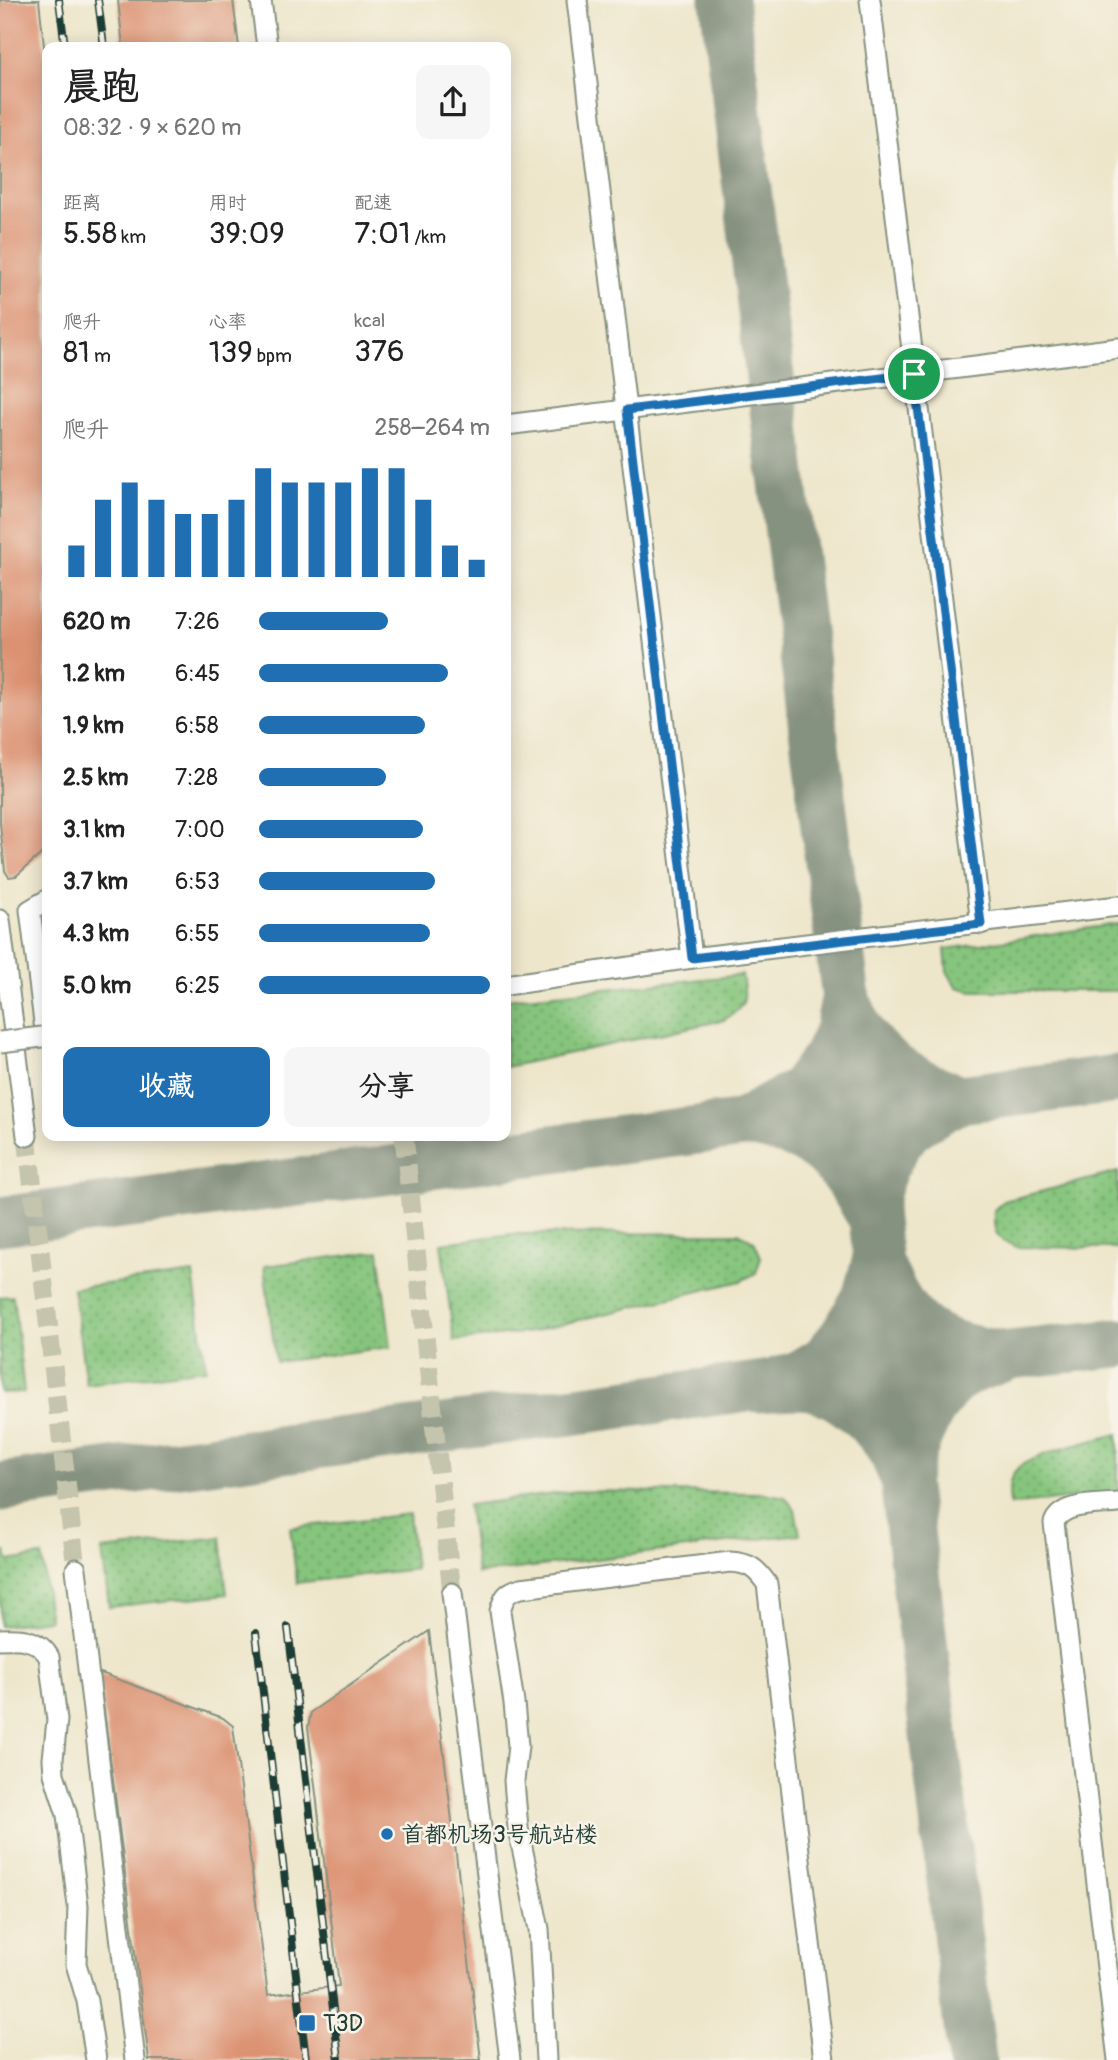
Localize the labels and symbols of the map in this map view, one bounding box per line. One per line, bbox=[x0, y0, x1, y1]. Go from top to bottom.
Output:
pin bbox=[884, 344, 944, 404]
place label: 首都机场3号航站楼 bbox=[401, 1820, 598, 1849]
marker: 首都机场3号航站楼 bbox=[379, 1826, 395, 1842]
place label: T3D bbox=[323, 2009, 363, 2038]
marker: T3D bbox=[297, 2013, 317, 2033]

